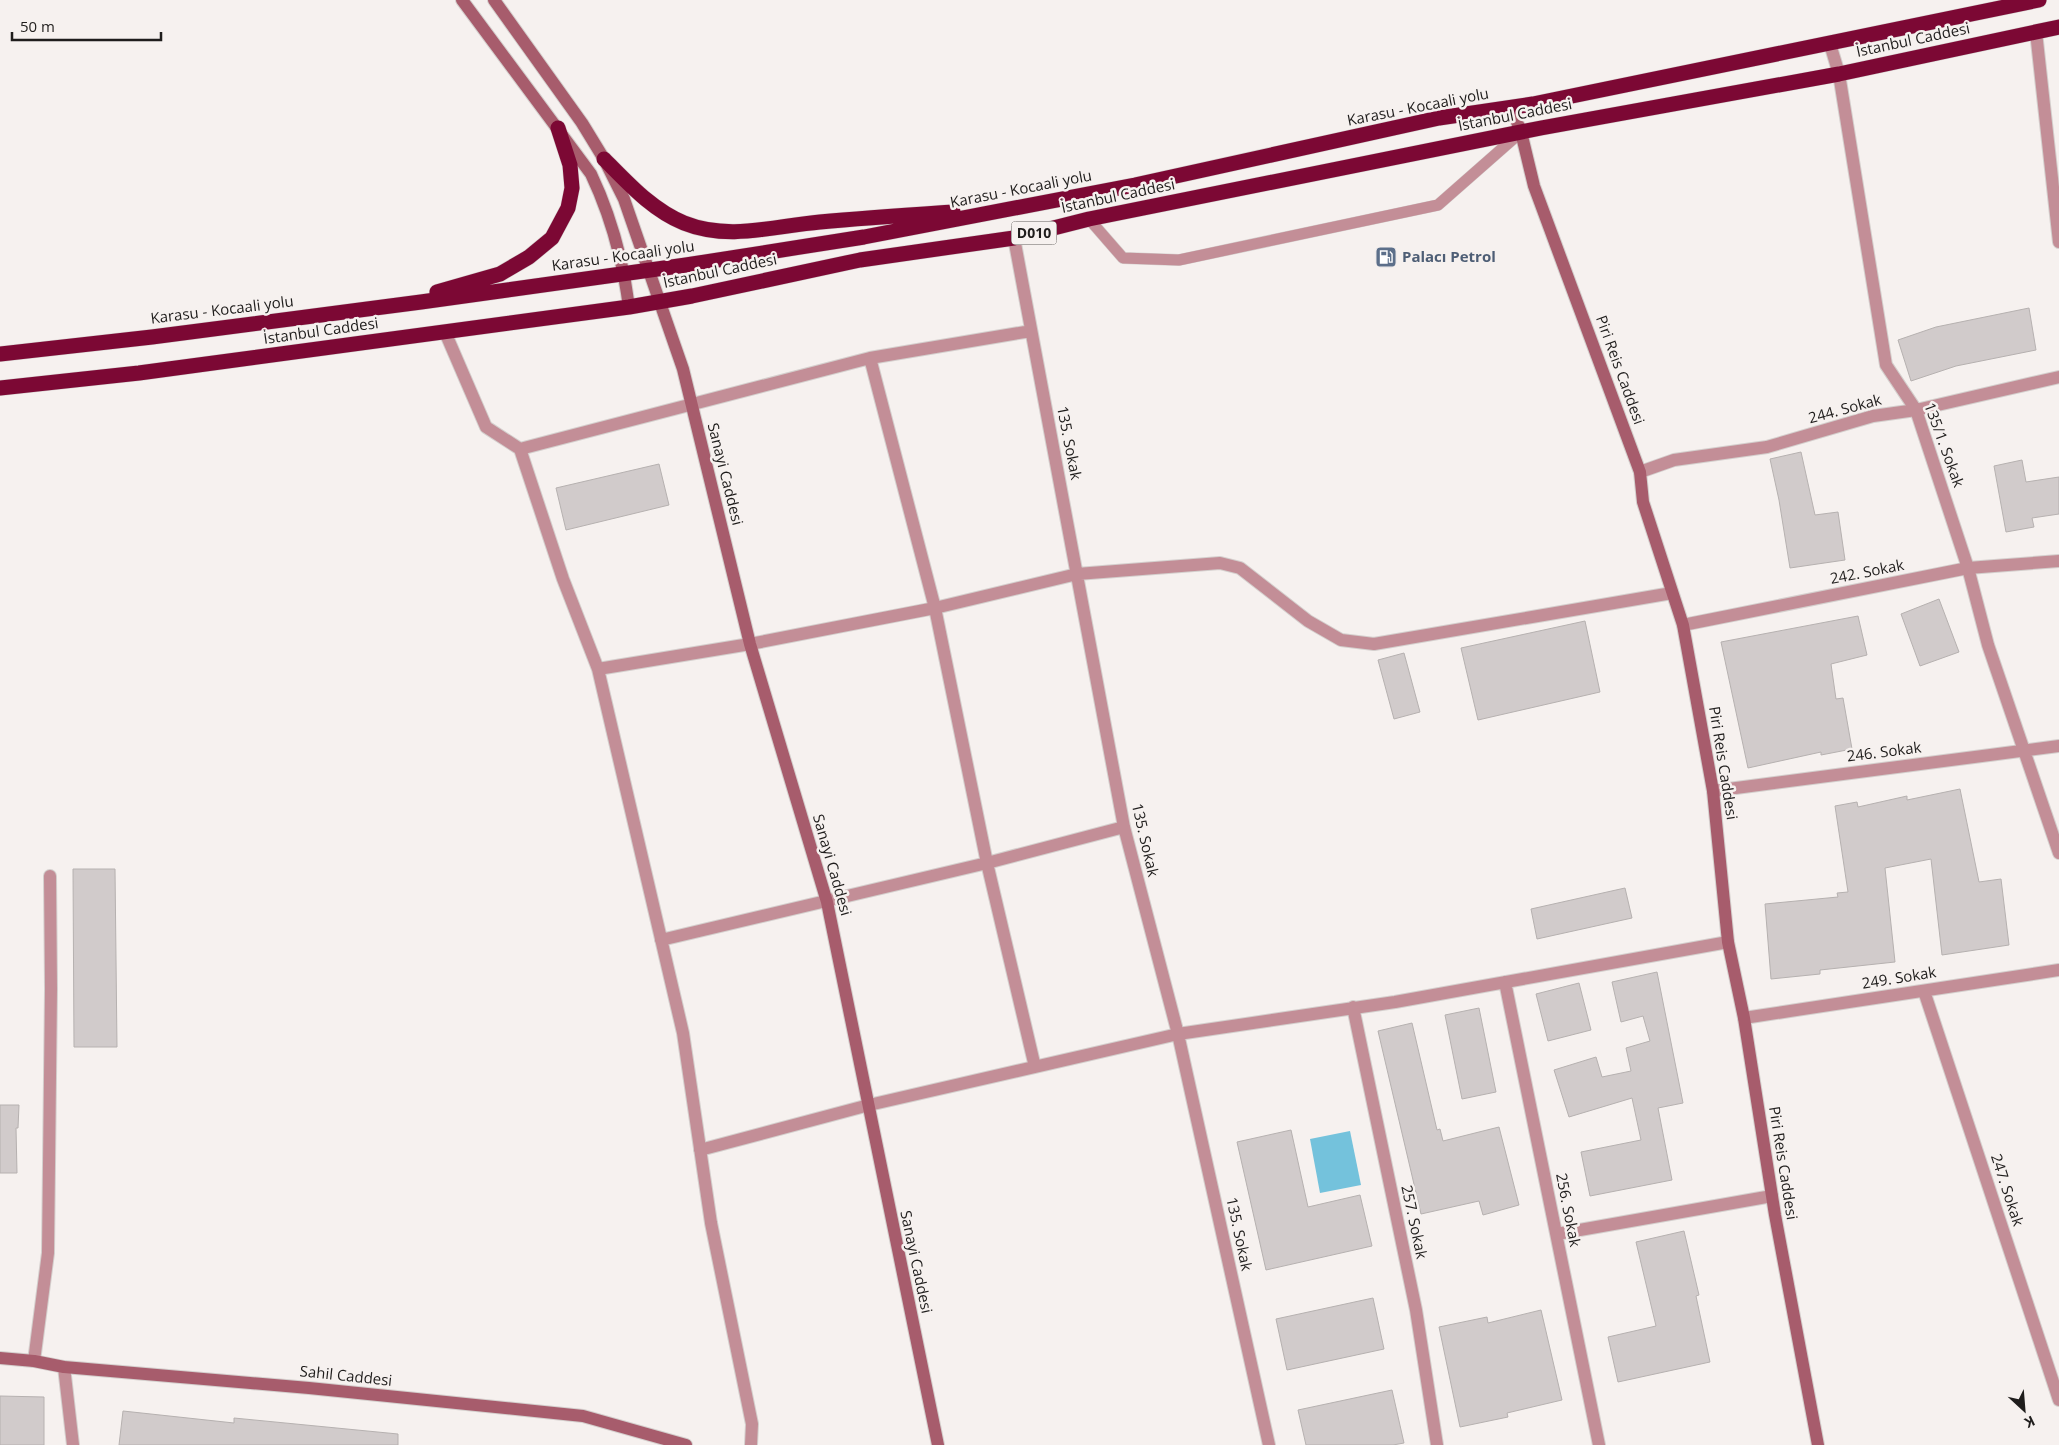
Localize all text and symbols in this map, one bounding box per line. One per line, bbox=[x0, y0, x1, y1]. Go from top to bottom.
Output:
scale bar bbox=[12, 10, 161, 42]
text: 50 m bbox=[20, 16, 55, 36]
street label: İstanbul Caddesi bbox=[1854, 17, 1971, 61]
street label: Karasu - Kocaali yolu bbox=[1345, 82, 1490, 130]
street label: İstanbul Caddesi bbox=[1456, 93, 1574, 135]
street label: Karasu - Kocaali yolu bbox=[948, 164, 1093, 212]
street label: İstanbul Caddesi bbox=[1059, 173, 1176, 217]
road number: D010 bbox=[1012, 222, 1056, 244]
street label: Karasu - Kocaali yolu bbox=[550, 235, 696, 275]
fuel station icon: Palacı Petrol bbox=[1374, 245, 1398, 269]
place label: Palacı Petrol bbox=[1402, 246, 1496, 266]
street label: İstanbul Caddesi bbox=[661, 248, 778, 292]
street label: Karasu - Kocaali yolu bbox=[149, 290, 295, 328]
street label: İstanbul Caddesi bbox=[262, 312, 380, 348]
street label: Piri Reis Caddesi bbox=[1592, 312, 1650, 427]
street label: 244. Sokak bbox=[1806, 389, 1884, 427]
street label: 135/1. Sokak bbox=[1920, 399, 1970, 490]
street label: 135. Sokak bbox=[1053, 404, 1087, 482]
street label: Sanayi Caddesi bbox=[704, 420, 748, 527]
street label: 242. Sokak bbox=[1828, 554, 1906, 588]
street label: Piri Reis Caddesi bbox=[1705, 705, 1743, 821]
street label: 246. Sokak bbox=[1845, 737, 1922, 765]
street label: 135. Sokak bbox=[1128, 801, 1164, 879]
street label: Sanayi Caddesi bbox=[809, 812, 857, 918]
street label: 249. Sokak bbox=[1860, 961, 1938, 993]
street label: Piri Reis Caddesi bbox=[1765, 1105, 1803, 1221]
street label: 247. Sokak bbox=[1987, 1151, 2029, 1229]
street label: 256. Sokak bbox=[1552, 1171, 1586, 1249]
street label: 257. Sokak bbox=[1397, 1183, 1433, 1261]
street label: 135. Sokak bbox=[1222, 1195, 1258, 1273]
street label: Sanayi Caddesi bbox=[896, 1208, 938, 1315]
street label: Sahil Caddesi bbox=[299, 1360, 393, 1390]
north arrow bbox=[1999, 1385, 2049, 1435]
text: K bbox=[2021, 1412, 2038, 1433]

